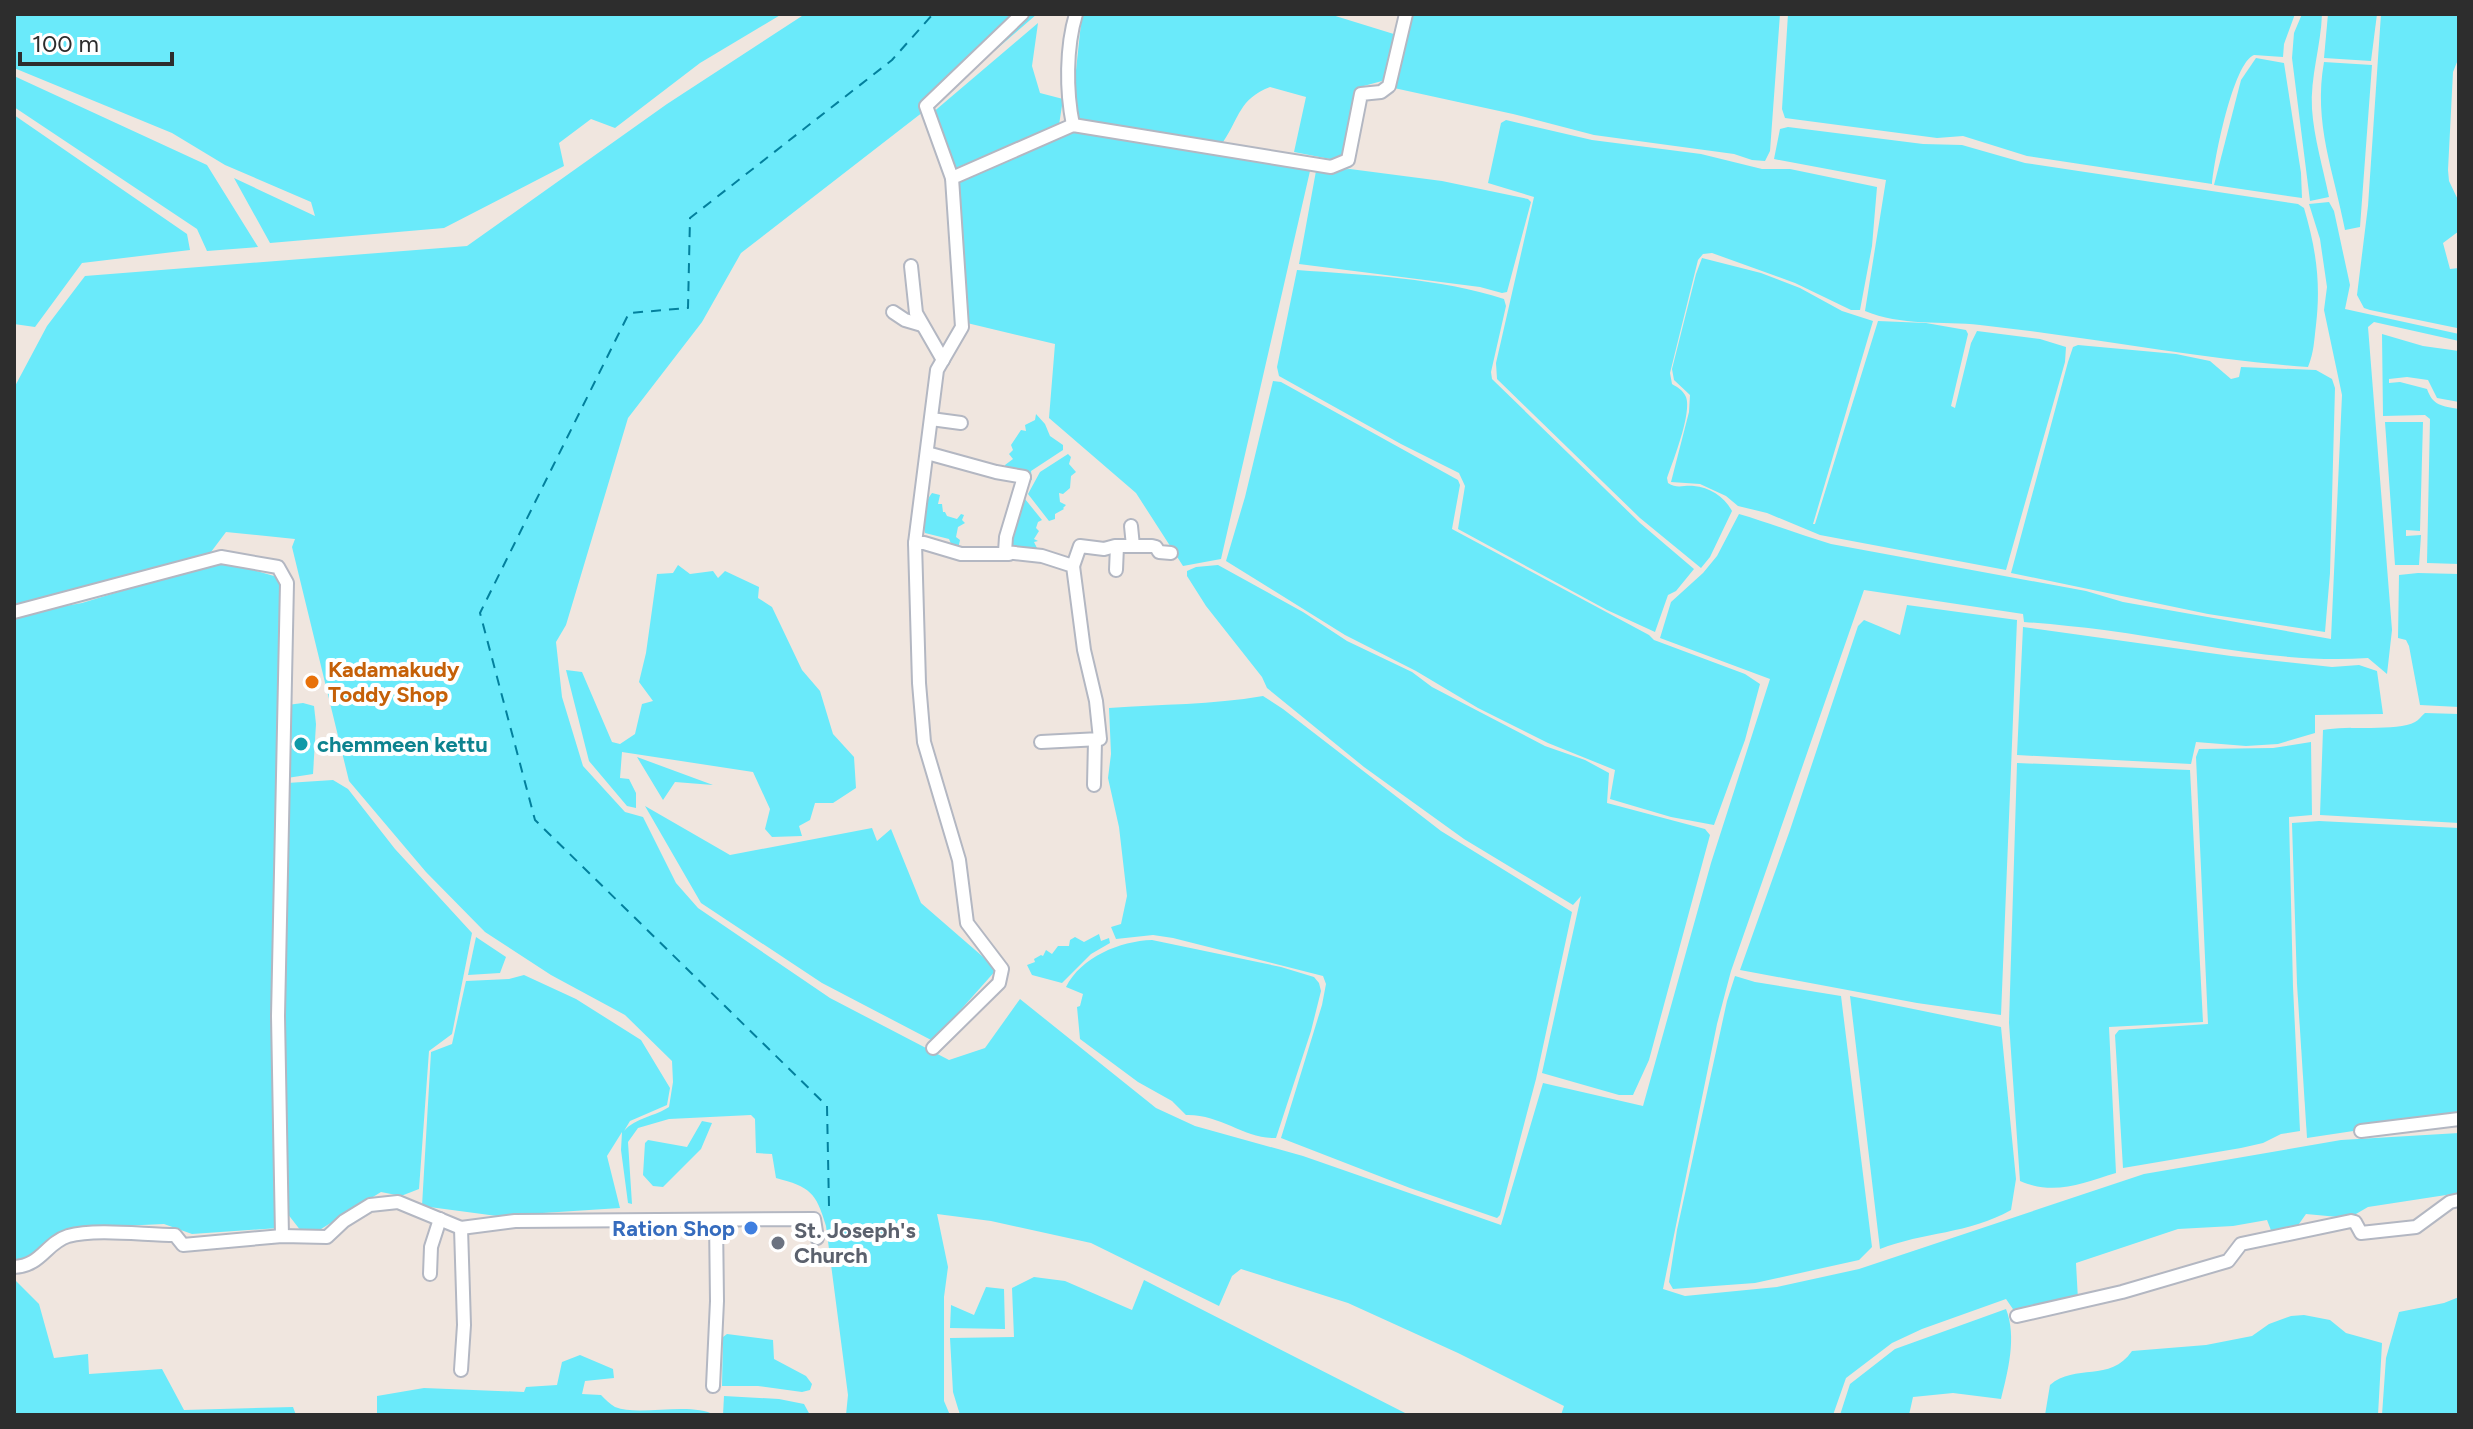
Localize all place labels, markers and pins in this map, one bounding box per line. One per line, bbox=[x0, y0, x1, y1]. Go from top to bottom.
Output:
place label: Kadamakudy Toddy Shop bbox=[328, 656, 460, 708]
marker: Kadamakudy Toddy Shop bbox=[303, 673, 321, 691]
place label: chemmeen kettu bbox=[317, 731, 488, 758]
marker: chemmeen kettu bbox=[292, 735, 310, 753]
place label: Ration Shop bbox=[612, 1215, 735, 1242]
place label: St. Joseph's Church bbox=[794, 1217, 916, 1269]
marker: Ration Shop bbox=[742, 1219, 760, 1237]
marker: St. Joseph's Church bbox=[769, 1234, 787, 1252]

